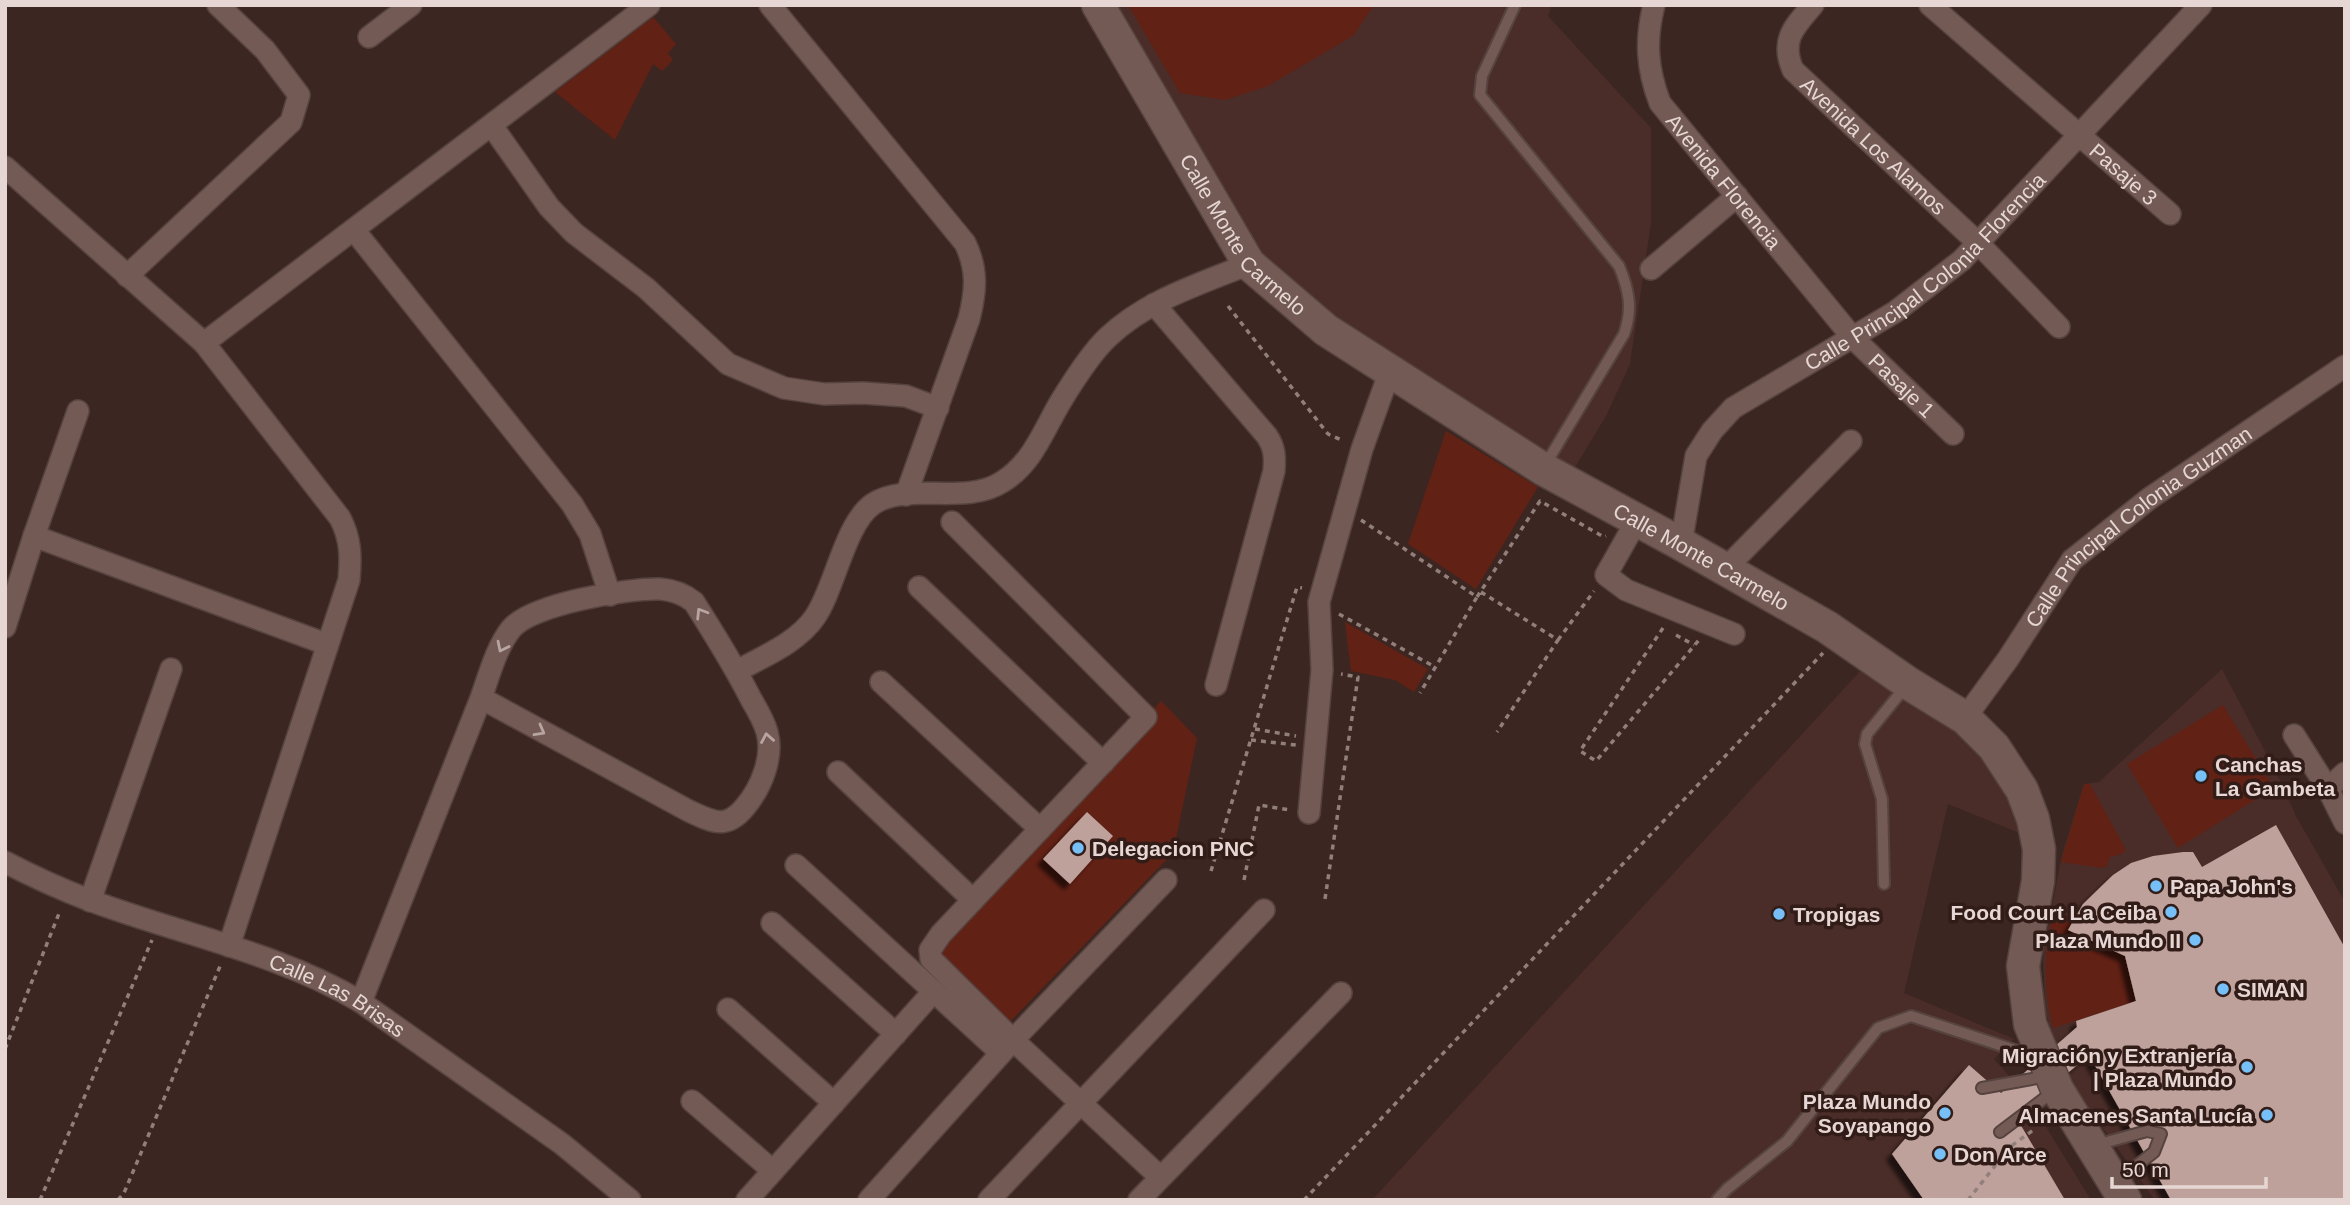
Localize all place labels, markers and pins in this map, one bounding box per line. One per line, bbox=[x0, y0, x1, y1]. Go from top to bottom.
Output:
place label: Canchas La Gambeta bbox=[2215, 753, 2336, 800]
marker: Canchas La Gambeta bbox=[2193, 768, 2209, 784]
place label: Delegacion PNC bbox=[1092, 837, 1254, 860]
marker: Delegacion PNC bbox=[1070, 840, 1086, 856]
place label: Papa John's bbox=[2170, 875, 2293, 898]
marker: Papa John's bbox=[2148, 878, 2164, 894]
place label: Food Court La Ceiba bbox=[1951, 901, 2157, 924]
place label: Tropigas bbox=[1793, 903, 1881, 926]
marker: Food Court La Ceiba bbox=[2163, 904, 2179, 920]
marker: Tropigas bbox=[1771, 906, 1787, 922]
place label: Plaza Mundo II bbox=[2035, 929, 2181, 952]
marker: Plaza Mundo II bbox=[2187, 932, 2203, 948]
place label: SIMAN bbox=[2237, 978, 2305, 1001]
marker: SIMAN bbox=[2215, 981, 2231, 997]
place label: Migración y Extranjería | Plaza Mundo bbox=[2002, 1044, 2233, 1091]
marker: Migración y Extranjería | Plaza Mundo bbox=[2239, 1059, 2255, 1075]
place label: Plaza Mundo Soyapango bbox=[1803, 1090, 1931, 1137]
place label: Almacenes Santa Lucía bbox=[2018, 1104, 2253, 1127]
marker: Plaza Mundo Soyapango bbox=[1937, 1105, 1953, 1121]
marker: Almacenes Santa Lucía bbox=[2259, 1107, 2275, 1123]
place label: Don Arce bbox=[1954, 1143, 2047, 1166]
marker: Don Arce bbox=[1932, 1146, 1948, 1162]

